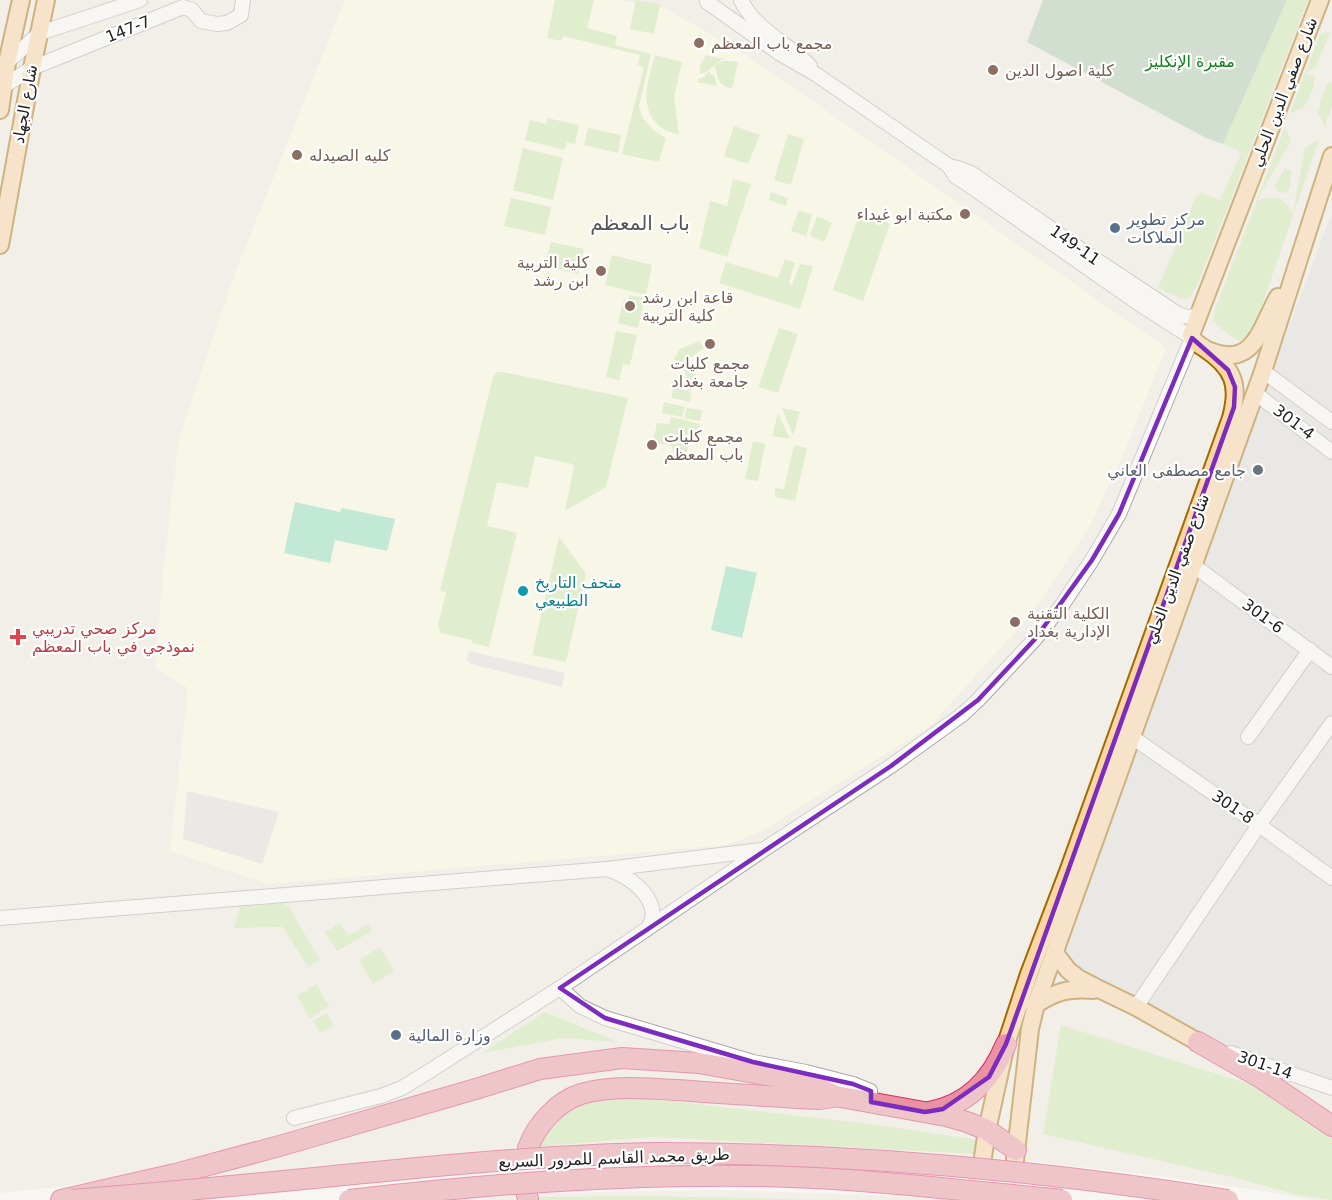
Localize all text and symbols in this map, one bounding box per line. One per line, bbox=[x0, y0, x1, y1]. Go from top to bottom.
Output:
street label: 147-7 bbox=[103, 11, 153, 47]
street label: شارع صفي الدين الحلي bbox=[1247, 15, 1322, 170]
place label: مجمع باب المعظم bbox=[711, 34, 832, 54]
marker: مجمع باب المعظم bbox=[692, 36, 706, 50]
park label: مقبرة الإنكليز bbox=[1144, 52, 1235, 72]
place label: كلية اصول الدين bbox=[1005, 61, 1114, 81]
street label: شارع الجهاد bbox=[9, 63, 42, 145]
marker: كلية اصول الدين bbox=[986, 63, 1000, 77]
place label: كليه الصيدله bbox=[309, 146, 391, 165]
marker: كليه الصيدله bbox=[290, 148, 304, 162]
place label: مكتبة ابو غيداء bbox=[856, 205, 953, 225]
marker: مكتبة ابو غيداء bbox=[958, 207, 972, 221]
place label: مركز تطوير الملاكات bbox=[1126, 210, 1205, 247]
district label: باب المعظم bbox=[590, 211, 690, 235]
street label: 149-11 bbox=[1046, 221, 1104, 269]
marker: مركز تطوير الملاكات bbox=[1108, 221, 1122, 235]
place label: كلية التربية ابن رشد bbox=[517, 253, 589, 291]
marker: كلية التربية ابن رشد bbox=[594, 264, 608, 278]
place label: قاعة ابن رشد كلية التربية bbox=[642, 288, 733, 326]
marker: قاعة ابن رشد كلية التربية bbox=[623, 299, 637, 313]
marker: مجمع كليات جامعة بغداد bbox=[703, 337, 717, 351]
place label: مجمع كليات جامعة بغداد bbox=[670, 354, 750, 391]
street label: 301-4 bbox=[1270, 400, 1318, 444]
place label: مجمع كليات باب المعظم bbox=[664, 427, 744, 464]
marker: مجمع كليات باب المعظم bbox=[645, 438, 659, 452]
place label: جامع مصطفى العاني bbox=[1107, 461, 1246, 481]
marker: جامع مصطفى العاني bbox=[1251, 463, 1265, 477]
street label: شارع صفي الدين الحلي bbox=[1141, 491, 1214, 647]
place label: متحف التاريخ الطبيعي bbox=[535, 573, 622, 611]
marker: متحف التاريخ الطبيعي bbox=[516, 584, 530, 598]
street label: 301-6 bbox=[1239, 595, 1287, 637]
place label: الكلية التقنية الإدارية بغداد bbox=[1027, 604, 1110, 642]
marker: الكلية التقنية الإدارية بغداد bbox=[1008, 615, 1022, 629]
place label: مركز صحي تدريبي نموذجي في باب المعظم bbox=[32, 619, 195, 657]
marker: مركز صحي تدريبي نموذجي في باب المعظم bbox=[9, 628, 27, 646]
street label: 301-8 bbox=[1208, 786, 1258, 828]
place label: وزارة المالية bbox=[408, 1026, 491, 1046]
marker: وزارة المالية bbox=[389, 1028, 403, 1042]
street label: 301-14 bbox=[1235, 1047, 1295, 1083]
street label: طريق محمد القاسم للمرور السريع bbox=[498, 1144, 730, 1173]

